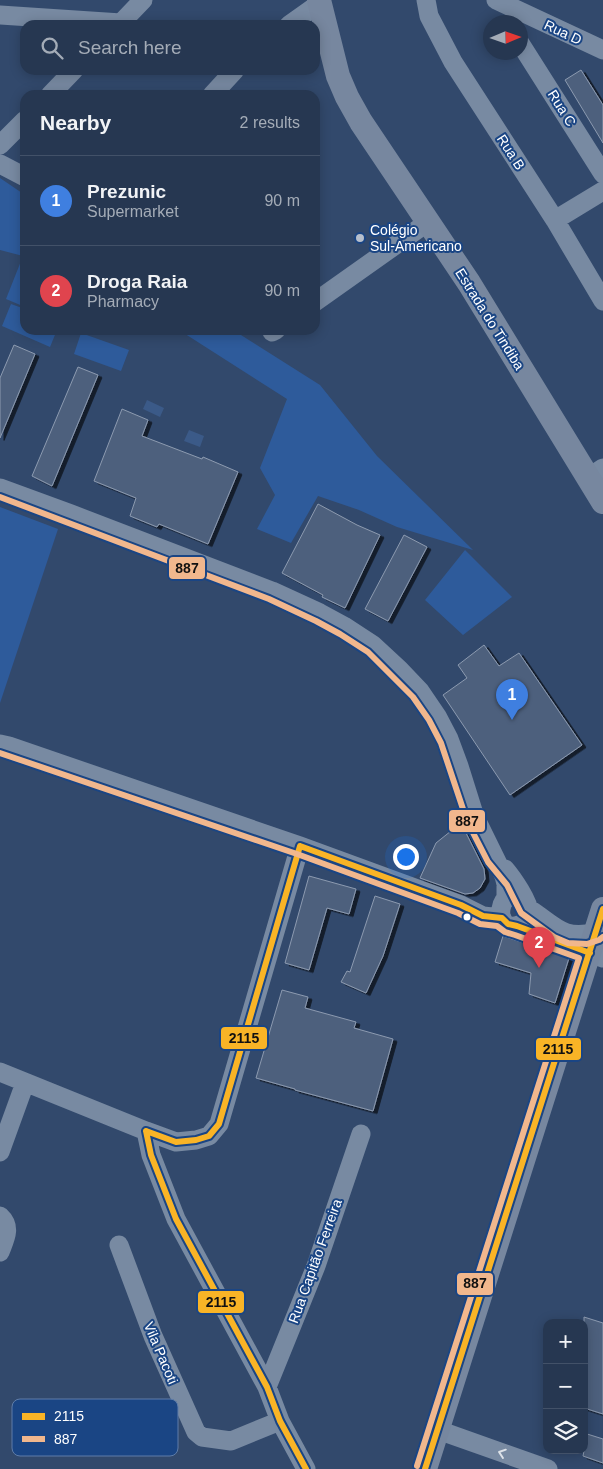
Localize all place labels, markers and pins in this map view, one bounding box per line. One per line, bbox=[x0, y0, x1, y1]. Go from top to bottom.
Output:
place label: Colégio Sul-Americano bbox=[370, 222, 462, 254]
marker: Colégio Sul-Americano bbox=[354, 232, 366, 244]
pin: 1 bbox=[496, 679, 528, 720]
unlabelled marker bbox=[462, 912, 472, 922]
pin: 2 bbox=[523, 927, 555, 968]

